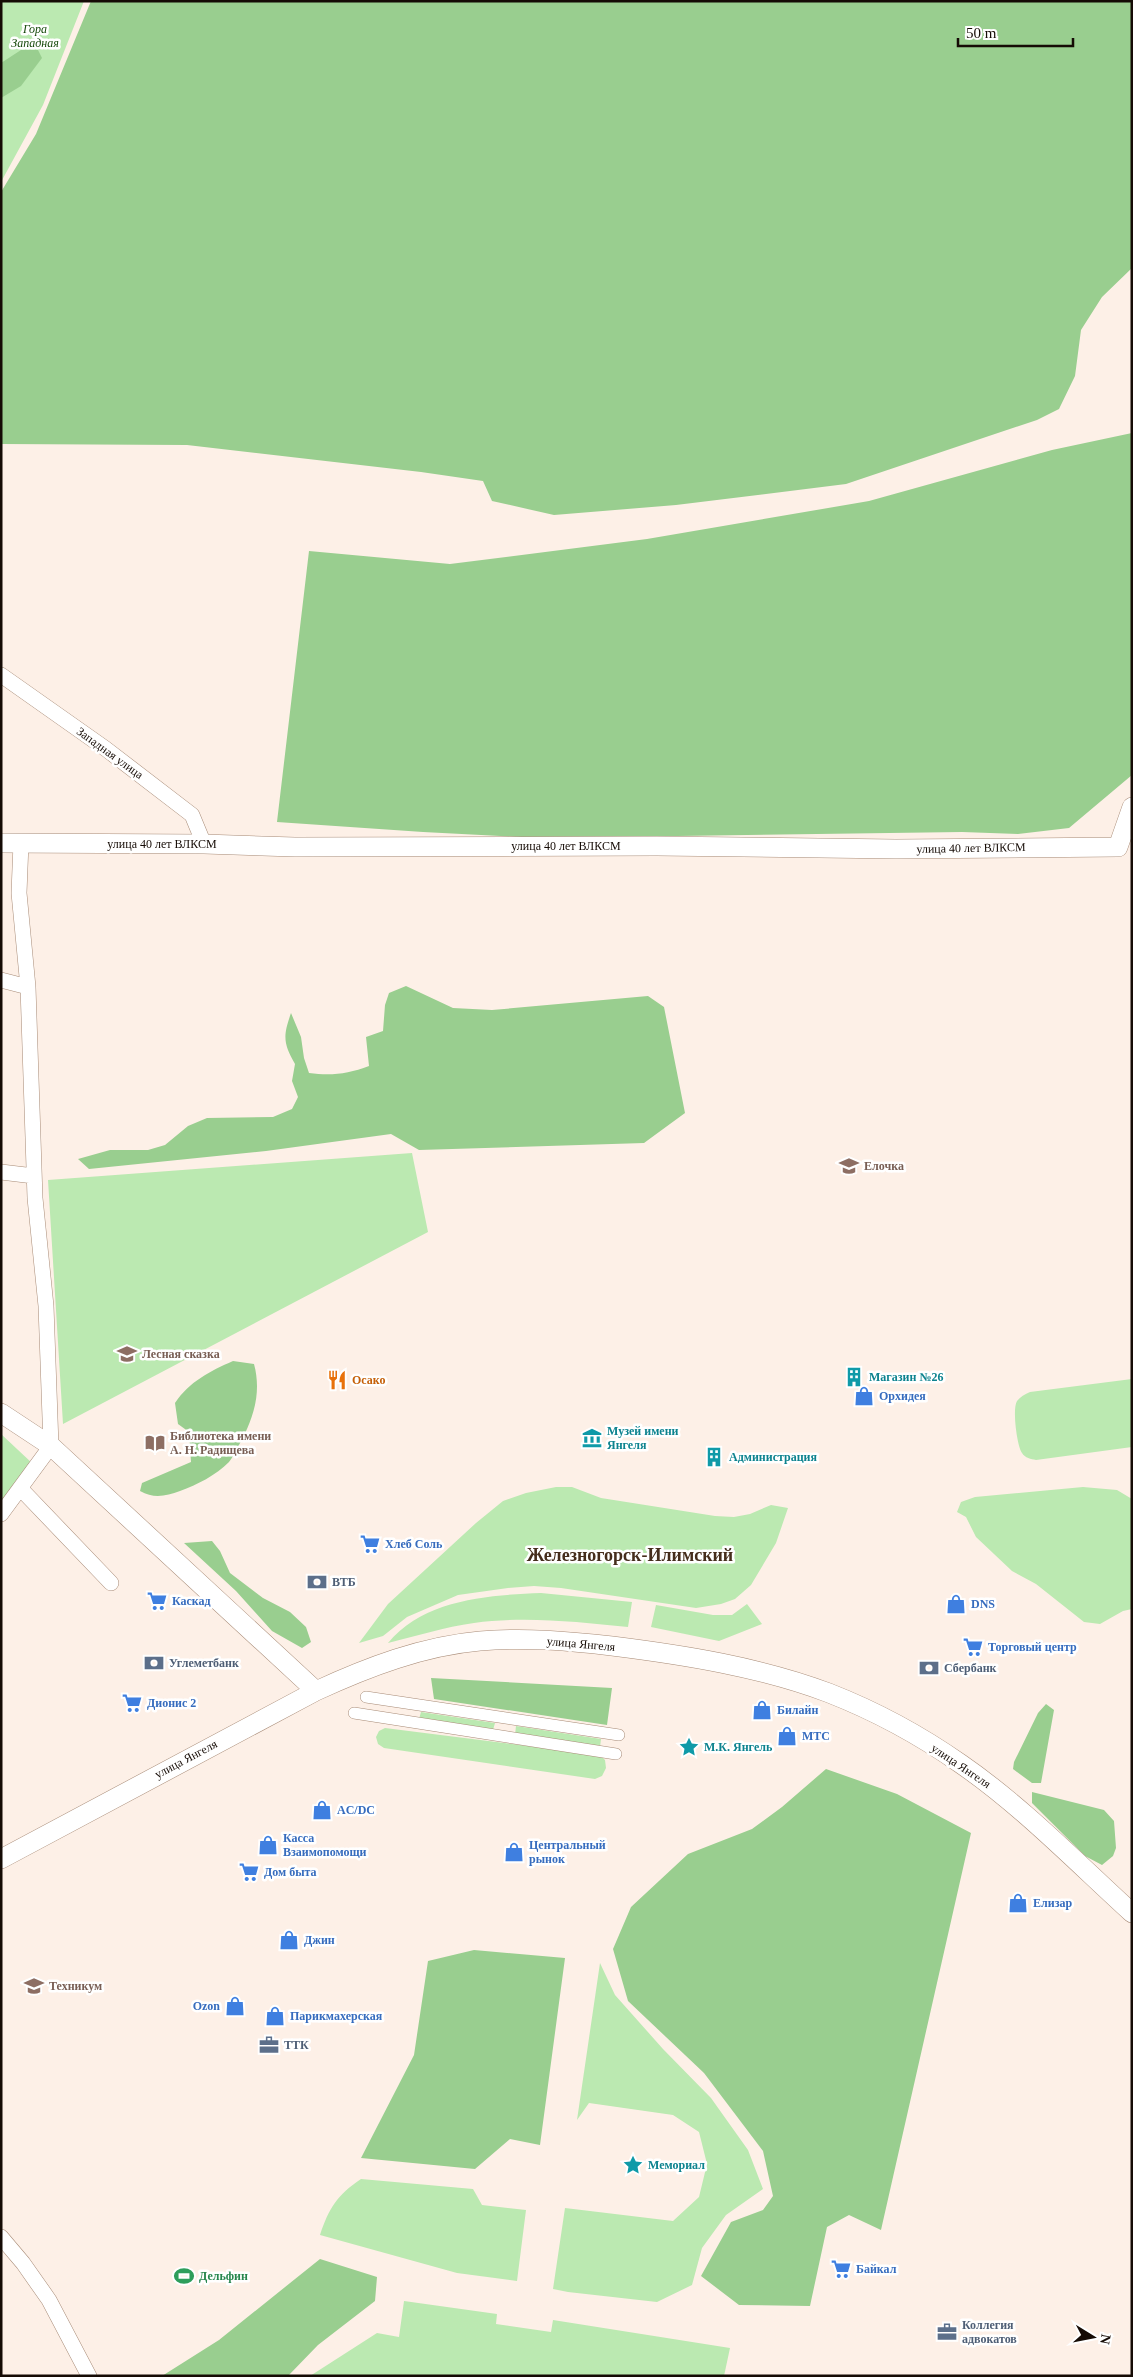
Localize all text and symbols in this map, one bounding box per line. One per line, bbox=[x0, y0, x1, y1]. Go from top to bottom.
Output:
scale bar bbox=[958, 15, 1073, 47]
park label: Гора Западная bbox=[11, 22, 59, 50]
text: 50 m bbox=[966, 25, 997, 41]
street label: Западная улица bbox=[74, 724, 147, 782]
street label: улица 40 лет ВЛКСМ bbox=[107, 837, 217, 851]
street label: улица 40 лет ВЛКСМ bbox=[511, 839, 621, 853]
street label: улица 40 лет ВЛКСМ bbox=[916, 840, 1026, 856]
school or university icon: Елочка bbox=[838, 1155, 860, 1177]
place label: Елочка bbox=[864, 1159, 904, 1173]
school or university icon: Лесная сказка bbox=[116, 1343, 138, 1365]
place label: Лесная сказка bbox=[142, 1347, 220, 1361]
building icon: Магазин №26 bbox=[843, 1366, 865, 1388]
restaurant icon: Осако bbox=[326, 1369, 348, 1391]
place label: Магазин №26 bbox=[869, 1370, 943, 1384]
place label: Осако bbox=[352, 1373, 386, 1387]
shop icon: Орхидея bbox=[853, 1385, 875, 1407]
place label: Орхидея bbox=[879, 1389, 926, 1403]
place label: Музей имени Янгеля bbox=[607, 1424, 679, 1452]
museum icon: Музей имени Янгеля bbox=[581, 1427, 603, 1449]
place label: Библиотека имени А. Н. Радищева bbox=[170, 1429, 271, 1457]
library icon: Библиотека имени А. Н. Радищева bbox=[144, 1432, 166, 1454]
building icon: Администрация bbox=[703, 1446, 725, 1468]
place label: Администрация bbox=[729, 1450, 818, 1464]
supermarket icon: Хлеб Соль bbox=[359, 1533, 381, 1555]
place label: Хлеб Соль bbox=[385, 1537, 443, 1551]
district label: Железногорск-Илимский bbox=[527, 1545, 733, 1565]
bank icon: ВТБ bbox=[306, 1571, 328, 1593]
place label: ВТБ bbox=[332, 1575, 356, 1589]
supermarket icon: Каскад bbox=[146, 1590, 168, 1612]
shop icon: DNS bbox=[945, 1593, 967, 1615]
place label: Каскад bbox=[172, 1594, 211, 1608]
place label: DNS bbox=[971, 1597, 995, 1611]
street label: улица Янгеля bbox=[546, 1634, 616, 1654]
supermarket icon: Торговый центр bbox=[962, 1636, 984, 1658]
place label: Торговый центр bbox=[988, 1640, 1077, 1654]
bank icon: Углеметбанк bbox=[143, 1652, 165, 1674]
place label: Углеметбанк bbox=[169, 1656, 239, 1670]
bank icon: Сбербанк bbox=[918, 1657, 940, 1679]
place label: Сбербанк bbox=[944, 1661, 997, 1675]
supermarket icon: Дионис 2 bbox=[121, 1692, 143, 1714]
place label: Дионис 2 bbox=[147, 1696, 196, 1710]
shop icon: Билайн bbox=[751, 1699, 773, 1721]
place label: Билайн bbox=[777, 1703, 818, 1717]
shop icon: МТС bbox=[776, 1725, 798, 1747]
place label: МТС bbox=[802, 1729, 830, 1743]
street label: улица Янгеля bbox=[152, 1736, 220, 1781]
place icon: М.К. Янгель bbox=[678, 1736, 700, 1758]
place label: М.К. Янгель bbox=[704, 1740, 773, 1754]
street label: улица Янгеля bbox=[929, 1741, 994, 1791]
shop icon: AC/DC bbox=[311, 1799, 333, 1821]
place label: AC/DC bbox=[337, 1803, 375, 1817]
place label: Касса Взаимопомощи bbox=[283, 1831, 367, 1859]
shop icon: Касса Взаимопомощи bbox=[257, 1834, 279, 1856]
place label: Центральный рынок bbox=[529, 1838, 606, 1866]
shop icon: Центральный рынок bbox=[503, 1841, 525, 1863]
supermarket icon: Дом быта bbox=[238, 1861, 260, 1883]
place label: Дом быта bbox=[264, 1865, 317, 1879]
shop icon: Елизар bbox=[1007, 1892, 1029, 1914]
place label: Елизар bbox=[1033, 1896, 1072, 1910]
shop icon: Джин bbox=[278, 1929, 300, 1951]
place label: Джин bbox=[304, 1933, 335, 1947]
school or university icon: Техникум bbox=[23, 1975, 45, 1997]
place label: Техникум bbox=[49, 1979, 102, 1993]
shop icon: Ozon bbox=[224, 1995, 246, 2017]
place label: Ozon bbox=[193, 1999, 220, 2013]
shop icon: Парикмахерская bbox=[264, 2005, 286, 2027]
place label: Парикмахерская bbox=[290, 2009, 383, 2023]
office icon: ТТК bbox=[258, 2034, 280, 2056]
place label: ТТК bbox=[284, 2038, 309, 2052]
place icon: Мемориал bbox=[622, 2154, 644, 2176]
place label: Мемориал bbox=[648, 2158, 705, 2172]
supermarket icon: Байкал bbox=[830, 2258, 852, 2280]
place label: Байкал bbox=[856, 2262, 897, 2276]
sports icon: Дельфин bbox=[173, 2265, 195, 2287]
place label: Дельфин bbox=[199, 2269, 248, 2283]
north arrow bbox=[1068, 2312, 1118, 2362]
place label: Коллегия адвокатов bbox=[962, 2318, 1017, 2346]
office icon: Коллегия адвокатов bbox=[936, 2321, 958, 2343]
text: N bbox=[1097, 2333, 1114, 2345]

